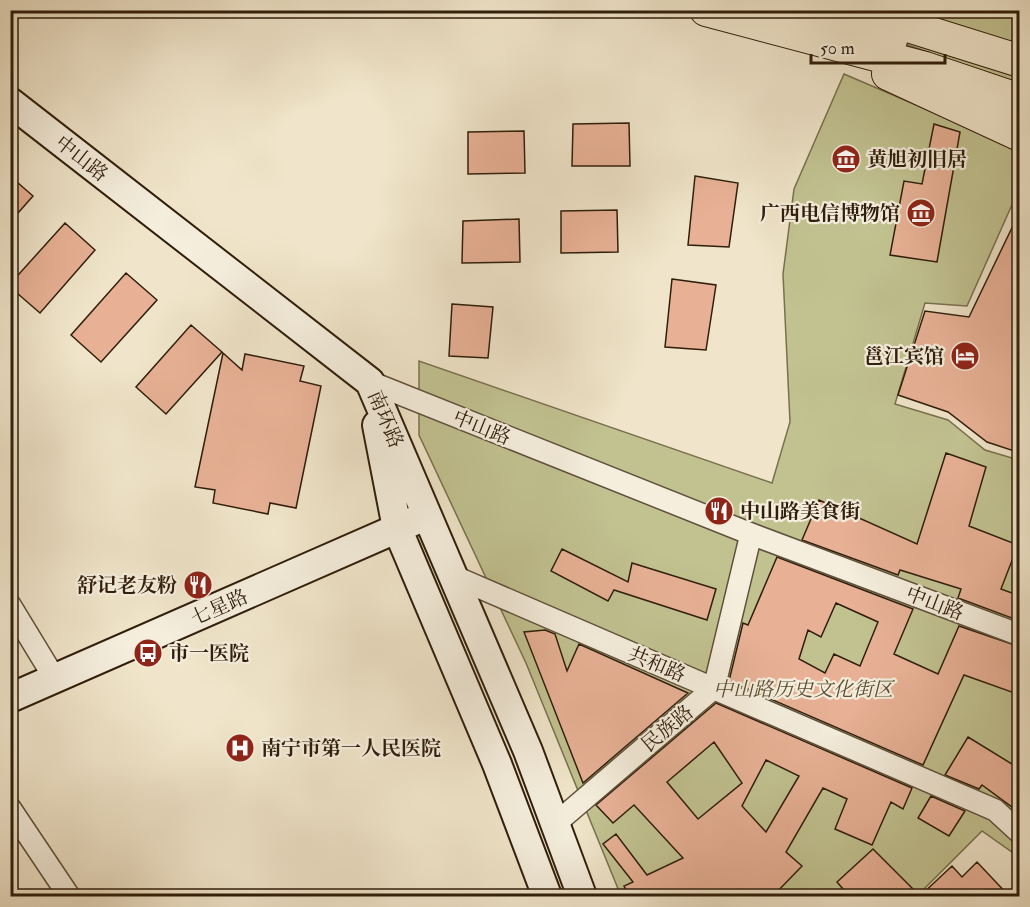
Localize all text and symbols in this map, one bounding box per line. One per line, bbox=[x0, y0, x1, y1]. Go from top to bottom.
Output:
scale bar bbox=[811, 27, 944, 65]
text: 50 m bbox=[820, 37, 855, 60]
street label: 中山路 bbox=[50, 130, 113, 187]
museum icon: 黄旭初旧居 bbox=[830, 143, 862, 175]
place label: 黄旭初旧居 bbox=[867, 147, 967, 172]
museum icon: 广西电信博物馆 bbox=[905, 197, 937, 229]
place label: 广西电信博物馆 bbox=[760, 201, 900, 226]
hotel icon: 邕江宾馆 bbox=[949, 340, 981, 372]
place label: 邕江宾馆 bbox=[864, 344, 944, 369]
street label: 南环路 bbox=[362, 387, 409, 452]
street label: 中山路 bbox=[449, 405, 514, 450]
restaurant icon: 中山路美食街 bbox=[703, 495, 735, 527]
place label: 中山路美食街 bbox=[740, 499, 860, 524]
restaurant icon: 舒记老友粉 bbox=[182, 569, 214, 601]
place label: 舒记老友粉 bbox=[77, 573, 177, 598]
street label: 中山路 bbox=[902, 581, 967, 626]
street label: 七星路 bbox=[187, 584, 252, 631]
bus stop icon: 市一医院 bbox=[132, 637, 164, 669]
place label: 市一医院 bbox=[169, 641, 249, 666]
street label: 共和路 bbox=[624, 641, 689, 688]
park label: 中山路历史文化街区 bbox=[713, 677, 896, 702]
street label: 民族路 bbox=[636, 700, 698, 757]
hospital icon: 南宁市第一人民医院 bbox=[224, 732, 256, 764]
place label: 南宁市第一人民医院 bbox=[261, 736, 441, 761]

